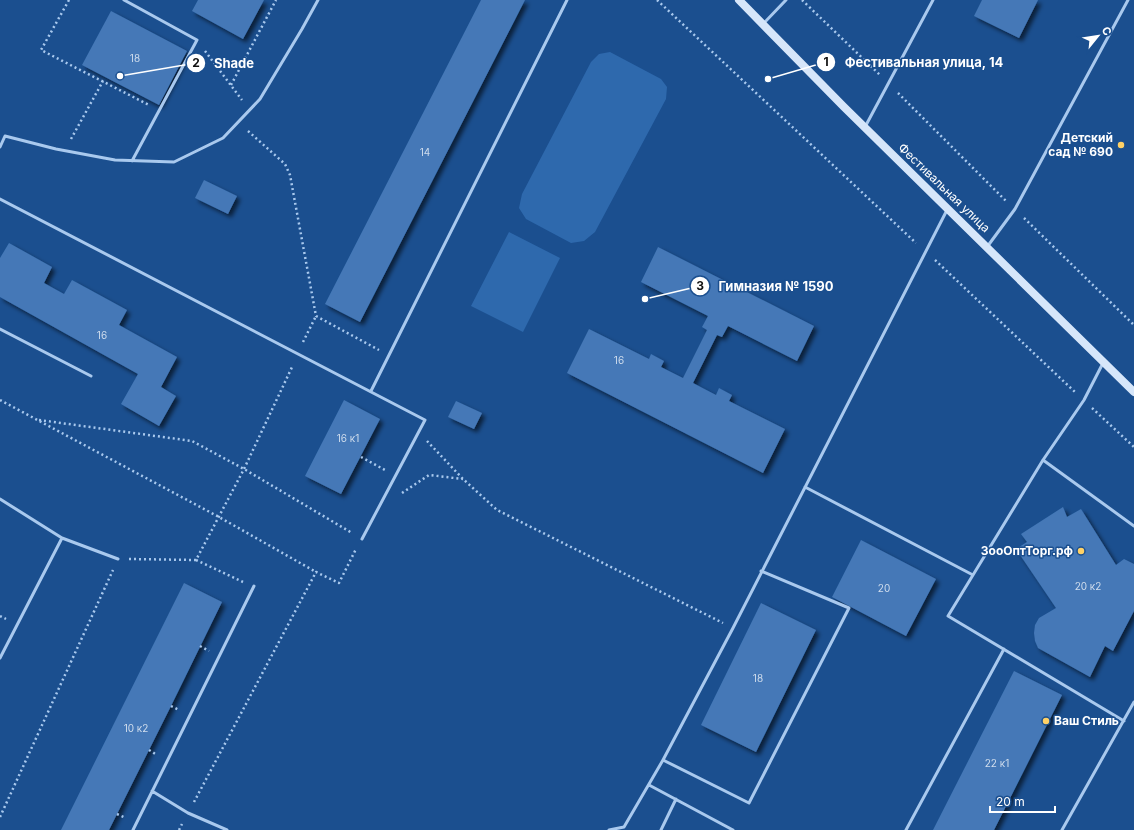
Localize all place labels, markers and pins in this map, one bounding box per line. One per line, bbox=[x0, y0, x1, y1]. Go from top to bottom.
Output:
callout: Фестивальная улица, 14 bbox=[816, 50, 1011, 75]
callout: Shade bbox=[186, 51, 262, 76]
place label: Детский сад № 690 bbox=[1048, 130, 1113, 159]
marker: Детский сад № 690 bbox=[1116, 140, 1126, 150]
callout: Гимназия № 1590 bbox=[690, 274, 841, 299]
place label: ЗооОптТорг.рф bbox=[981, 543, 1073, 558]
marker: ЗооОптТорг.рф bbox=[1076, 546, 1086, 556]
place label: Ваш Стиль bbox=[1054, 713, 1119, 728]
marker: Ваш Стиль bbox=[1041, 716, 1051, 726]

